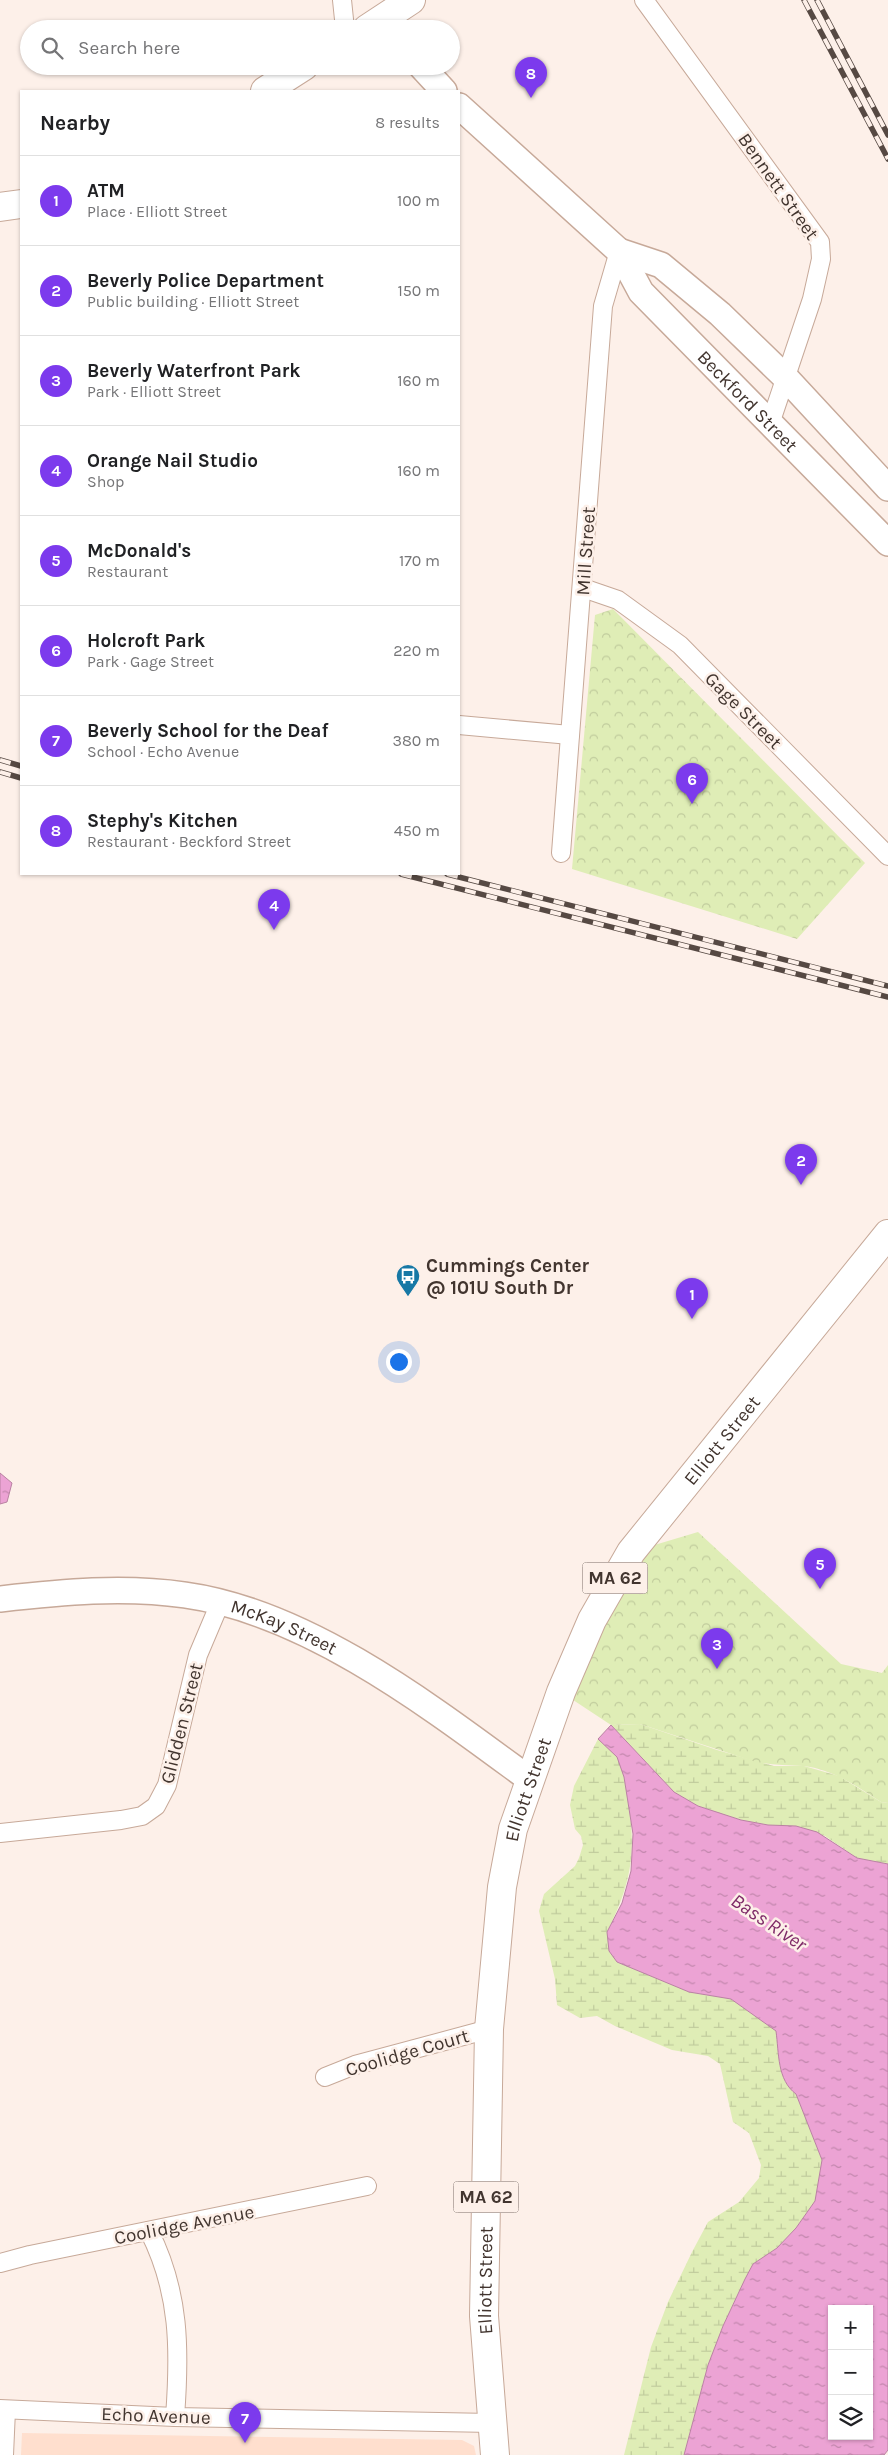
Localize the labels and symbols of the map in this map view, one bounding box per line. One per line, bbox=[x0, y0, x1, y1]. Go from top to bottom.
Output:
pin: 8 bbox=[515, 57, 547, 98]
street label: Bennett Street bbox=[733, 129, 823, 244]
street label: Beckford Street bbox=[693, 346, 802, 457]
street label: Mill Street bbox=[572, 506, 600, 596]
street label: Gage Street bbox=[700, 668, 786, 754]
pin: 6 bbox=[676, 763, 708, 804]
pin: 4 bbox=[258, 889, 290, 930]
pin: 2 bbox=[785, 1144, 817, 1185]
place label: Cummings Center @ 101U South Dr bbox=[426, 1255, 589, 1299]
bus stop icon: Cummings Center @ 101U South Dr bbox=[395, 1263, 421, 1297]
pin: 1 bbox=[676, 1278, 708, 1319]
your location bbox=[386, 1349, 412, 1375]
street label: Elliott Street bbox=[680, 1392, 765, 1490]
pin: 5 bbox=[804, 1548, 836, 1589]
road number: MA 62 bbox=[582, 1562, 648, 1594]
street label: McKay Street bbox=[228, 1595, 341, 1660]
pin: 3 bbox=[701, 1628, 733, 1669]
street label: Glidden Street bbox=[156, 1661, 208, 1786]
street label: Elliott Street bbox=[501, 1735, 556, 1843]
water label: Bass River bbox=[727, 1889, 812, 1957]
street label: Coolidge Court bbox=[343, 2025, 471, 2081]
road number: MA 62 bbox=[454, 2182, 518, 2212]
street label: Coolidge Avenue bbox=[112, 2201, 256, 2249]
street label: Elliott Street bbox=[474, 2226, 498, 2335]
pin: 7 bbox=[229, 2402, 261, 2443]
street label: Echo Avenue bbox=[101, 2403, 211, 2429]

